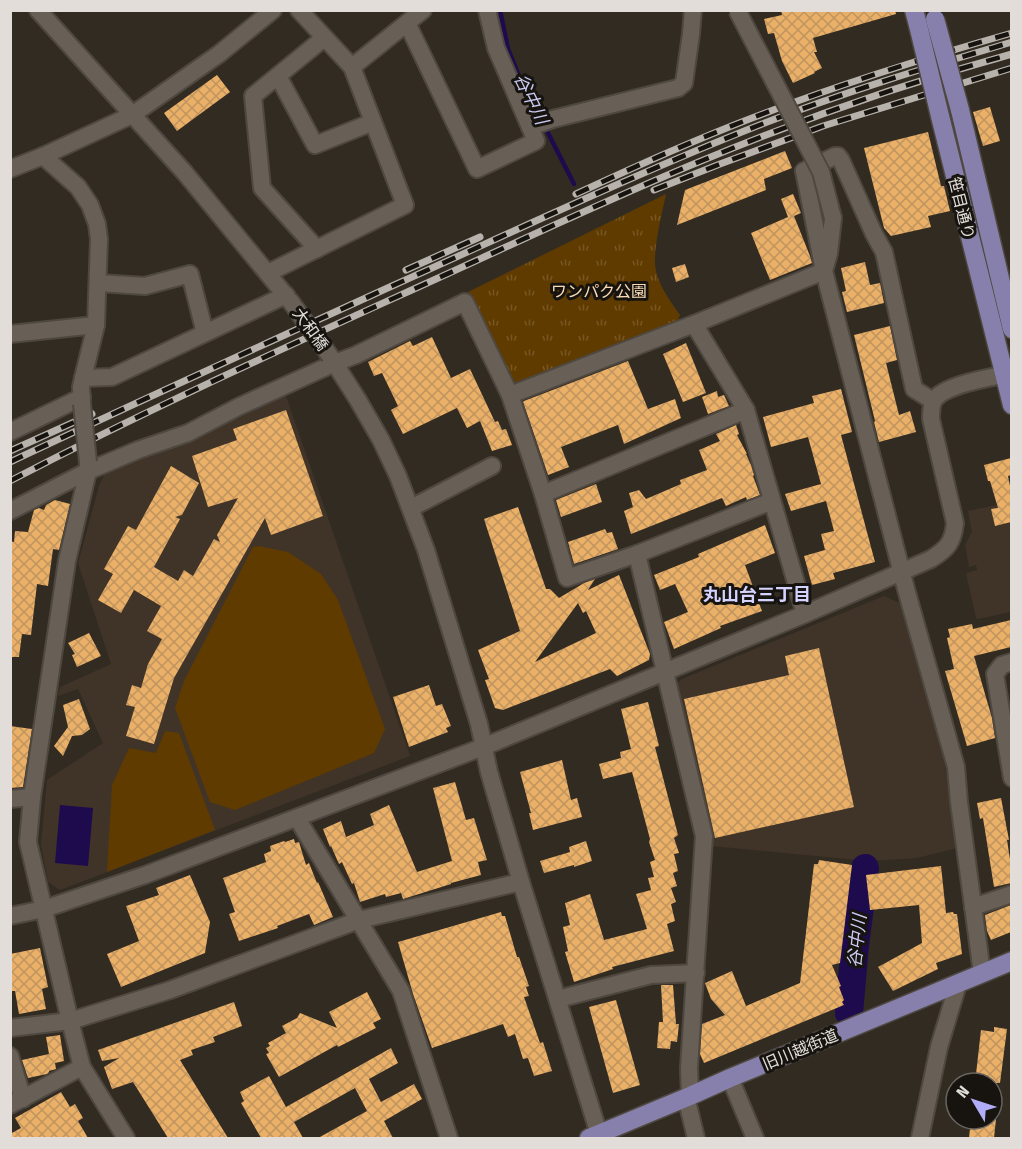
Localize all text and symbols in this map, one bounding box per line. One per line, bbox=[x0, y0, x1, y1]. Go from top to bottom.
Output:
water label: 谷中川 bbox=[509, 70, 554, 130]
street label: 笹目通り bbox=[945, 175, 978, 241]
park label: ワンパク公園 bbox=[551, 282, 647, 301]
street label: 大和橋 bbox=[289, 304, 332, 354]
district label: 丸山台三丁目 bbox=[703, 584, 811, 606]
water label: 谷中川 bbox=[843, 911, 871, 969]
street label: 旧川越街道 bbox=[760, 1025, 841, 1074]
north arrow bbox=[944, 1071, 1004, 1131]
text: N bbox=[952, 1082, 973, 1102]

